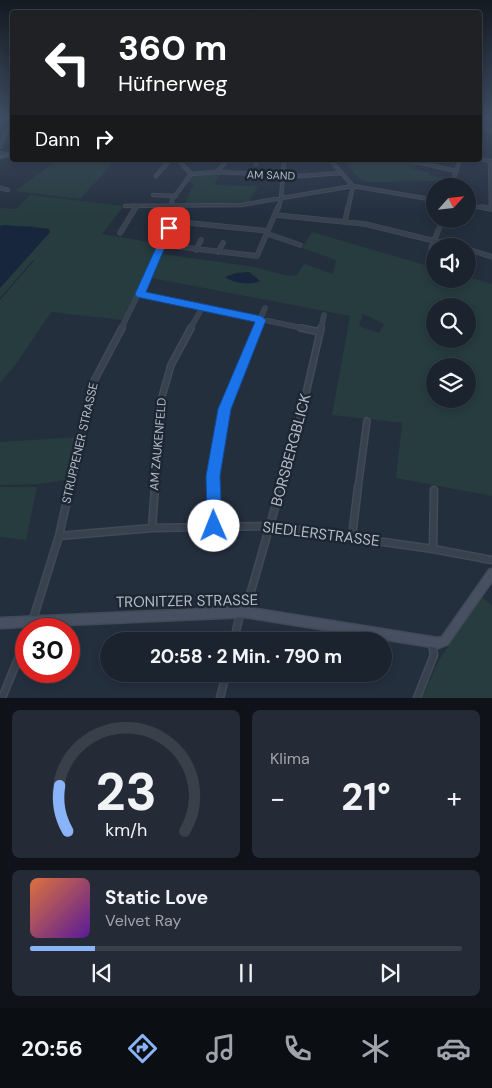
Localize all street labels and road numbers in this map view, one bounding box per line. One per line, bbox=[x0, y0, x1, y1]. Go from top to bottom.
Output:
street label: AM SAND bbox=[247, 167, 296, 183]
street label: STRUPPENER STRASSE bbox=[58, 381, 102, 505]
street label: BORSBERGBLICK bbox=[266, 391, 316, 509]
street label: AM ZAUKENFELD bbox=[146, 397, 170, 491]
street label: SIEDLERSTRASSE bbox=[261, 517, 381, 551]
street label: TRONITZER STRASSE bbox=[116, 590, 258, 612]

